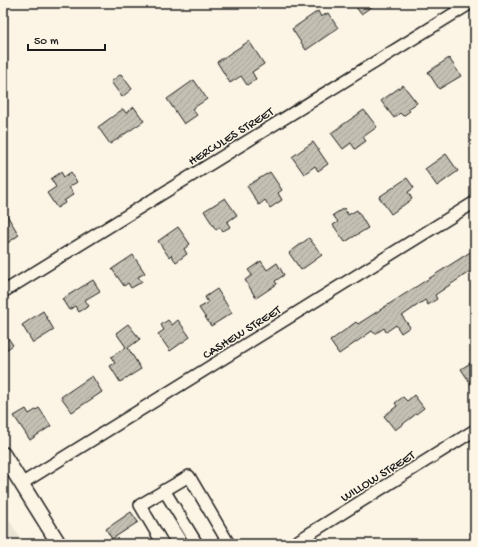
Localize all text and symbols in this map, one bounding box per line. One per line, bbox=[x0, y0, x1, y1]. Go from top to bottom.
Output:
scale bar bbox=[28, 26, 105, 52]
text: 50 m bbox=[34, 35, 59, 49]
street label: HERCULES STREET bbox=[186, 104, 278, 169]
street label: CASHEW STREET bbox=[200, 303, 285, 363]
street label: WILLOW STREET bbox=[338, 448, 419, 506]

